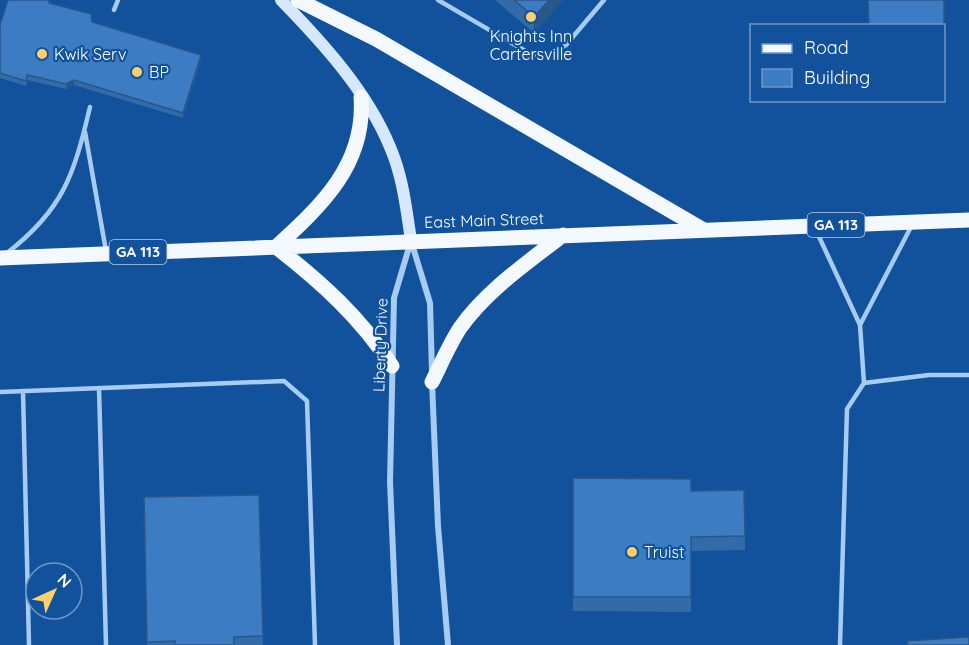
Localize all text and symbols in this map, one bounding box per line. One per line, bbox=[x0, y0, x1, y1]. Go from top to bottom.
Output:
marker: Knights Inn Cartersville bbox=[524, 10, 538, 24]
legend bbox=[750, 24, 945, 102]
place label: Knights Inn Cartersville bbox=[490, 26, 572, 64]
text: Road bbox=[804, 36, 849, 59]
place label: Kwik Serv bbox=[54, 44, 126, 64]
marker: Kwik Serv bbox=[35, 47, 49, 61]
place label: BP bbox=[149, 62, 169, 82]
marker: BP bbox=[130, 65, 144, 79]
text: Building bbox=[804, 66, 870, 89]
street label: East Main Street bbox=[424, 208, 544, 232]
road number: GA 113 bbox=[808, 213, 864, 237]
road number: GA 113 bbox=[110, 240, 166, 264]
street label: Liberty Drive bbox=[368, 298, 392, 392]
place label: Truist bbox=[644, 542, 684, 562]
marker: Truist bbox=[625, 545, 639, 559]
north arrow bbox=[24, 561, 84, 621]
text: N bbox=[53, 569, 76, 592]

